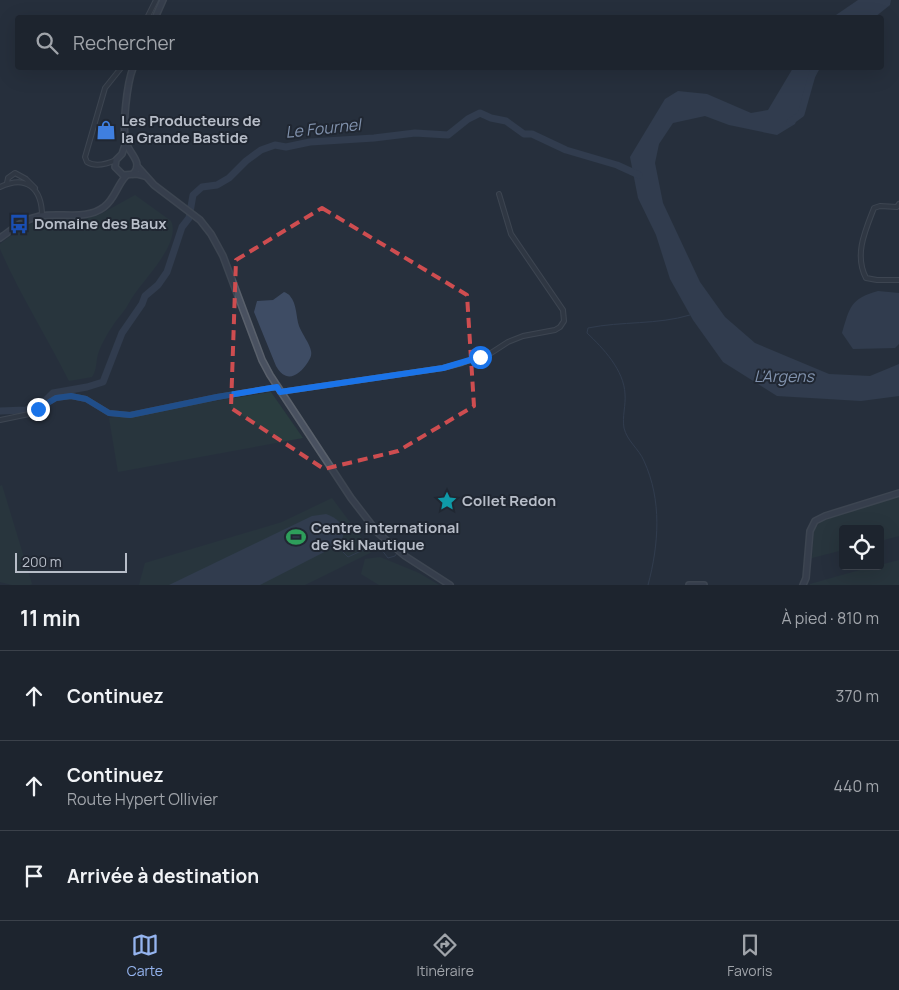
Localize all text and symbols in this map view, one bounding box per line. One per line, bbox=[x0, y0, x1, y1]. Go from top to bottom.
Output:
search box bbox=[15, 15, 884, 70]
icon: search bbox=[33, 29, 61, 57]
text: Rechercher bbox=[73, 30, 175, 56]
place label: Les Producteurs de la Grande Bastide bbox=[121, 110, 261, 148]
water label: Le Fournel bbox=[284, 113, 364, 143]
shop icon: Les Producteurs de la Grande Bastide bbox=[95, 119, 117, 141]
bus stop icon: Domaine des Baux bbox=[8, 213, 30, 235]
place label: Domaine des Baux bbox=[34, 213, 167, 234]
route start bbox=[469, 346, 492, 369]
water label: L'Argens bbox=[754, 365, 816, 387]
route end bbox=[27, 398, 50, 421]
place icon: Collet Redon bbox=[436, 490, 458, 512]
place label: Collet Redon bbox=[462, 490, 556, 511]
place label: Centre international de Ski Nautique bbox=[311, 517, 460, 555]
map controls bbox=[839, 525, 884, 570]
button: locate bbox=[839, 525, 884, 570]
sports icon: Centre international de Ski Nautique bbox=[285, 526, 307, 548]
scale bar bbox=[15, 550, 128, 573]
text: 200 m bbox=[22, 552, 62, 571]
text: 11 min bbox=[20, 604, 81, 632]
text: À pied · 810 m bbox=[782, 607, 879, 629]
icon: ahead bbox=[20, 682, 48, 710]
text: Continuez bbox=[67, 683, 164, 709]
text: 370 m bbox=[836, 685, 879, 707]
text: Continuez bbox=[67, 762, 164, 788]
icon: ahead bbox=[20, 772, 48, 800]
text: 440 m bbox=[833, 775, 879, 797]
text: Route Hypert Ollivier bbox=[67, 788, 218, 810]
icon: arrive bbox=[20, 862, 48, 890]
text: Arrivée à destination bbox=[67, 863, 259, 889]
tab: Carte bbox=[127, 931, 163, 980]
tab: Itinéraire bbox=[416, 931, 474, 980]
tab: Favoris bbox=[727, 931, 772, 980]

